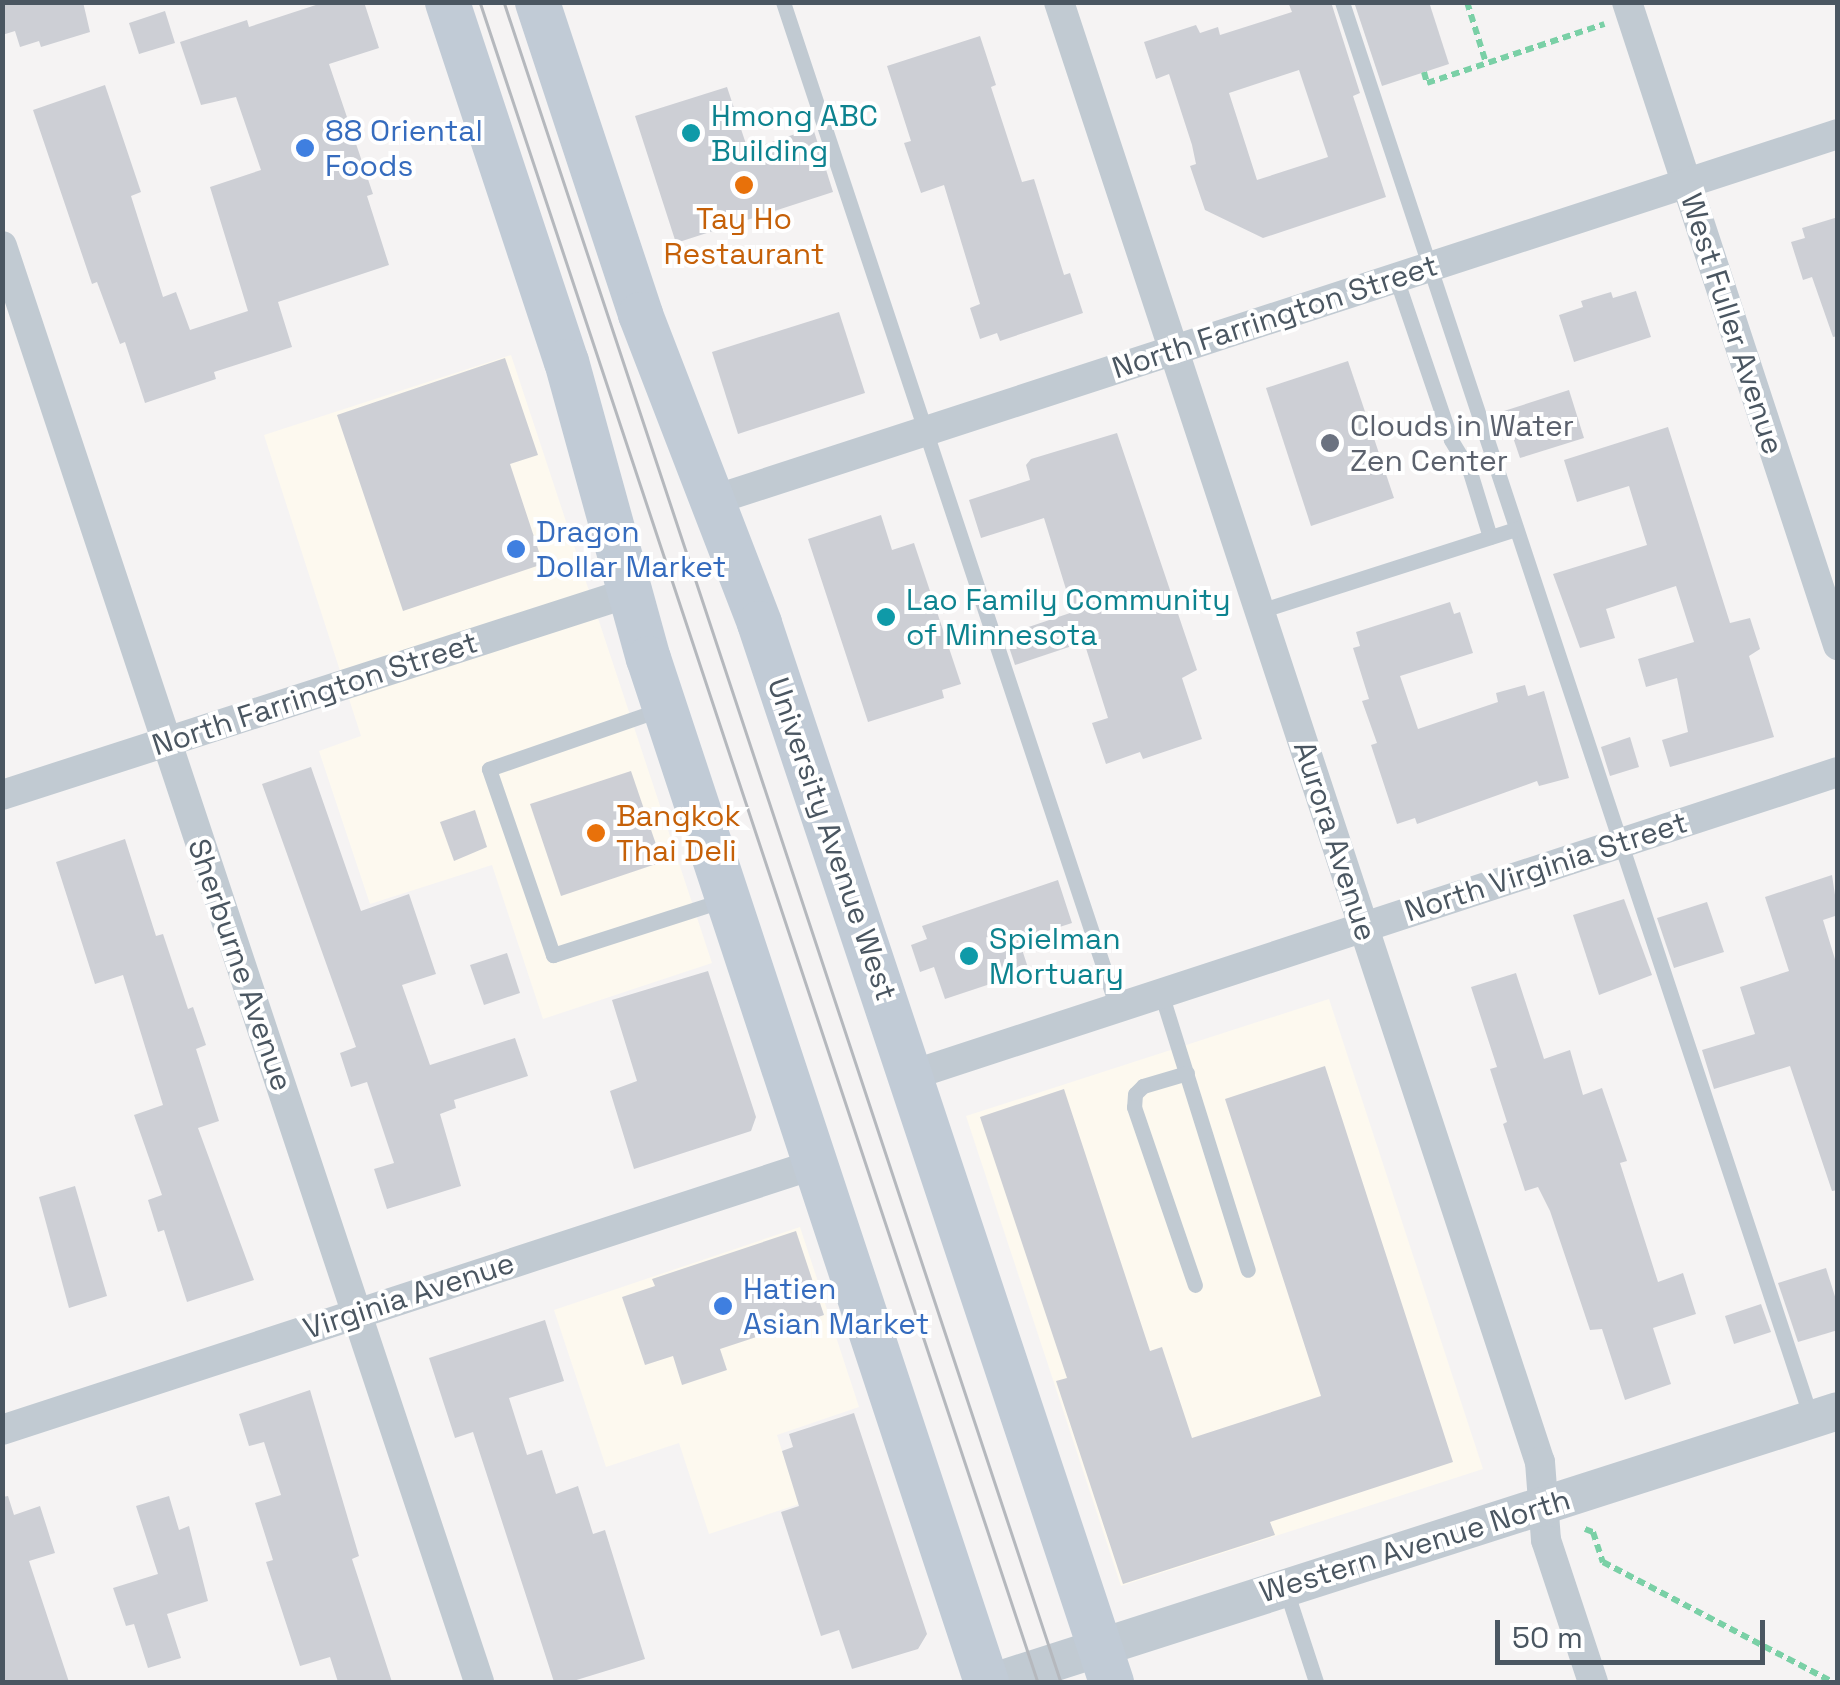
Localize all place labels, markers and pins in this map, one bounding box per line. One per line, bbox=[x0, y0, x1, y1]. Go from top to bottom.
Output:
place label: Hmong ABC Building bbox=[711, 98, 878, 168]
place label: 88 Oriental Foods bbox=[325, 113, 483, 184]
marker: Hmong ABC Building bbox=[680, 122, 702, 144]
marker: 88 Oriental Foods bbox=[294, 137, 316, 159]
marker: Tay Ho Restaurant bbox=[733, 174, 755, 196]
place label: Tay Ho Restaurant bbox=[664, 201, 824, 272]
place label: Clouds in Water Zen Center bbox=[1350, 408, 1574, 478]
marker: Clouds in Water Zen Center bbox=[1319, 432, 1341, 454]
place label: Dragon Dollar Market bbox=[536, 514, 726, 584]
marker: Dragon Dollar Market bbox=[505, 538, 527, 560]
place label: Lao Family Community of Minnesota bbox=[906, 582, 1231, 652]
marker: Lao Family Community of Minnesota bbox=[875, 606, 897, 628]
place label: Bangkok Thai Deli bbox=[616, 798, 741, 868]
marker: Bangkok Thai Deli bbox=[585, 822, 607, 844]
place label: Spielman Mortuary bbox=[989, 921, 1124, 992]
marker: Spielman Mortuary bbox=[958, 945, 980, 967]
place label: Hatien Asian Market bbox=[743, 1271, 929, 1342]
marker: Hatien Asian Market bbox=[712, 1295, 734, 1317]

